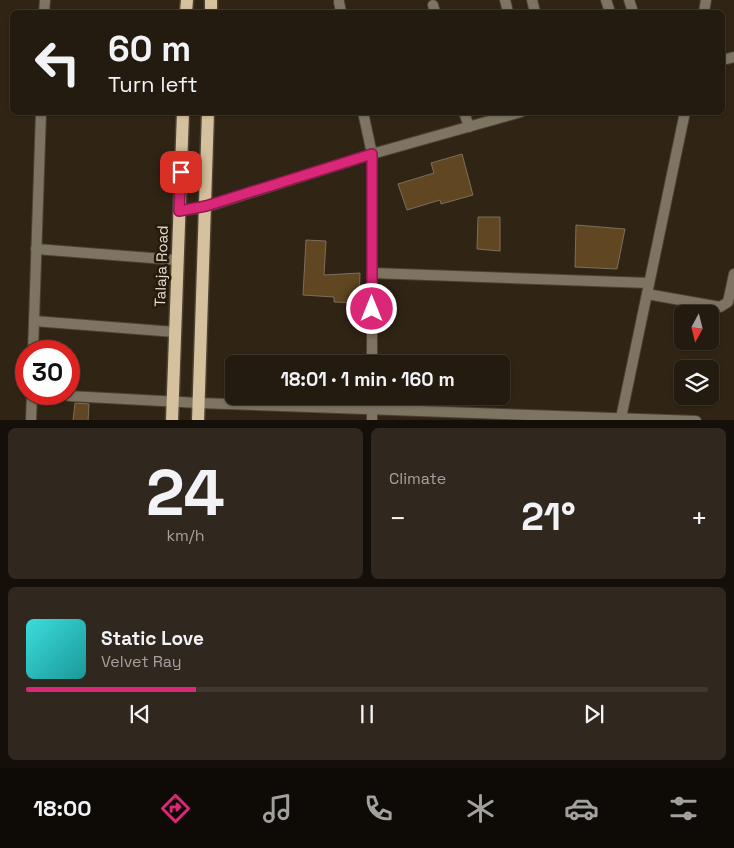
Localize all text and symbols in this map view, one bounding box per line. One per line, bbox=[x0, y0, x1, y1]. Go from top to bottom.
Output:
text: 60 m bbox=[108, 27, 191, 71]
icon: left bbox=[25, 30, 90, 95]
text: Turn left bbox=[108, 70, 198, 98]
pin bbox=[160, 151, 202, 193]
icon: arrive bbox=[167, 158, 195, 186]
street label: Talaja Road bbox=[150, 225, 172, 307]
position arrow bbox=[345, 282, 397, 334]
north arrow bbox=[674, 305, 719, 350]
map controls bbox=[674, 305, 719, 405]
speed limit sign: 30 bbox=[15, 340, 80, 405]
button: layers bbox=[674, 360, 719, 405]
text: 18:01 · 1 min · 160 m bbox=[280, 367, 455, 392]
text: 24 bbox=[146, 451, 225, 534]
text: Climate bbox=[389, 468, 446, 489]
text: 21° bbox=[521, 493, 576, 541]
text: − bbox=[389, 500, 406, 536]
text: + bbox=[691, 500, 708, 536]
text: km/h bbox=[166, 525, 205, 546]
text: Static Love bbox=[101, 626, 204, 651]
text: Velvet Ray bbox=[101, 651, 182, 672]
icon: previous bbox=[126, 700, 154, 728]
icon: pause bbox=[353, 700, 381, 728]
icon: next bbox=[580, 700, 608, 728]
icon: directions bbox=[158, 791, 193, 826]
icon: music bbox=[260, 791, 295, 826]
icon: phone bbox=[361, 791, 396, 826]
icon: climate bbox=[463, 791, 498, 826]
icon: car bbox=[564, 791, 599, 826]
icon: filters bbox=[666, 791, 701, 826]
text: 18:00 bbox=[33, 794, 91, 822]

